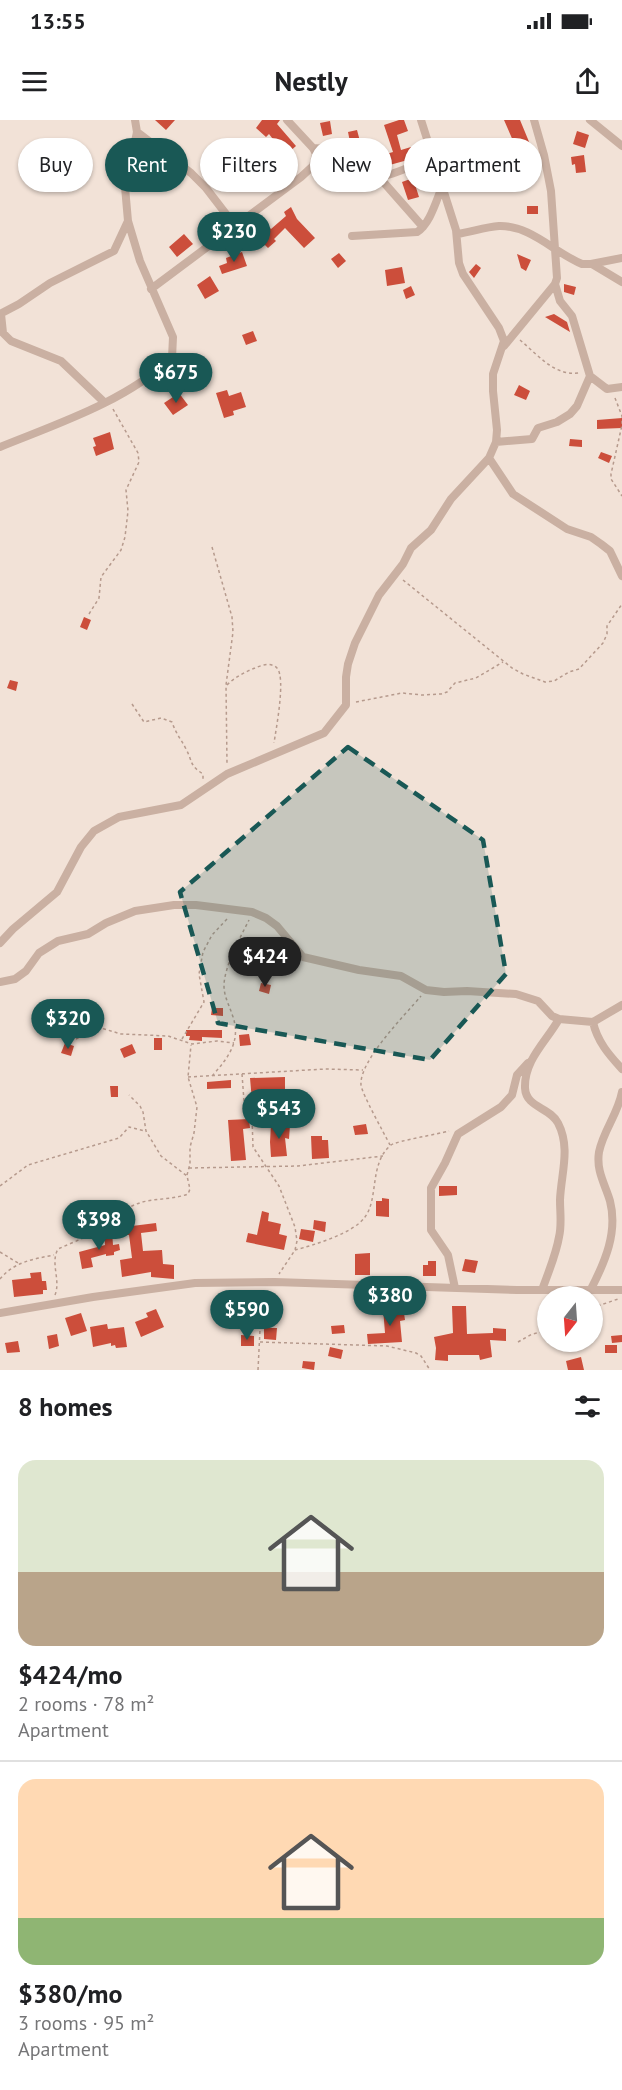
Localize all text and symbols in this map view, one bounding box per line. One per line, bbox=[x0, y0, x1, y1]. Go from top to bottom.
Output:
text: 13:55 bbox=[30, 7, 86, 35]
text: Nestly bbox=[274, 64, 348, 98]
icon: menu bbox=[18, 65, 51, 98]
icon: share bbox=[571, 65, 604, 98]
chip: Buy bbox=[18, 138, 93, 192]
chip: Rent bbox=[105, 138, 188, 192]
chip: Filters bbox=[200, 138, 298, 192]
chip: New bbox=[310, 138, 392, 192]
chip: Apartment bbox=[404, 138, 542, 192]
pin: $230 bbox=[198, 212, 270, 263]
text: $230 bbox=[211, 218, 257, 244]
pin: $675 bbox=[140, 353, 212, 404]
text: $675 bbox=[153, 359, 199, 385]
pin: $424 bbox=[229, 937, 301, 988]
text: $424 bbox=[242, 943, 288, 969]
pin: $320 bbox=[32, 999, 104, 1050]
text: $320 bbox=[45, 1005, 91, 1031]
pin: $543 bbox=[243, 1089, 315, 1140]
text: $543 bbox=[256, 1095, 302, 1121]
pin: $398 bbox=[63, 1200, 135, 1251]
text: $398 bbox=[76, 1206, 122, 1232]
pin: $380 bbox=[354, 1276, 426, 1327]
text: $380 bbox=[367, 1282, 413, 1308]
north arrow bbox=[537, 1286, 603, 1352]
map controls bbox=[537, 1286, 603, 1352]
pin: $590 bbox=[211, 1290, 283, 1341]
text: $590 bbox=[224, 1296, 270, 1322]
text: 8 homes bbox=[18, 1390, 113, 1423]
icon: filters bbox=[571, 1390, 604, 1423]
icon: home bbox=[257, 1499, 365, 1607]
text: $424/mo bbox=[18, 1658, 122, 1691]
text: 2 rooms · 78 m² bbox=[18, 1691, 154, 1717]
text: Apartment bbox=[18, 1717, 109, 1743]
icon: home bbox=[257, 1818, 365, 1926]
text: $380/mo bbox=[18, 1977, 122, 2010]
text: 3 rooms · 95 m² bbox=[18, 2010, 154, 2036]
text: Apartment bbox=[18, 2036, 109, 2062]

